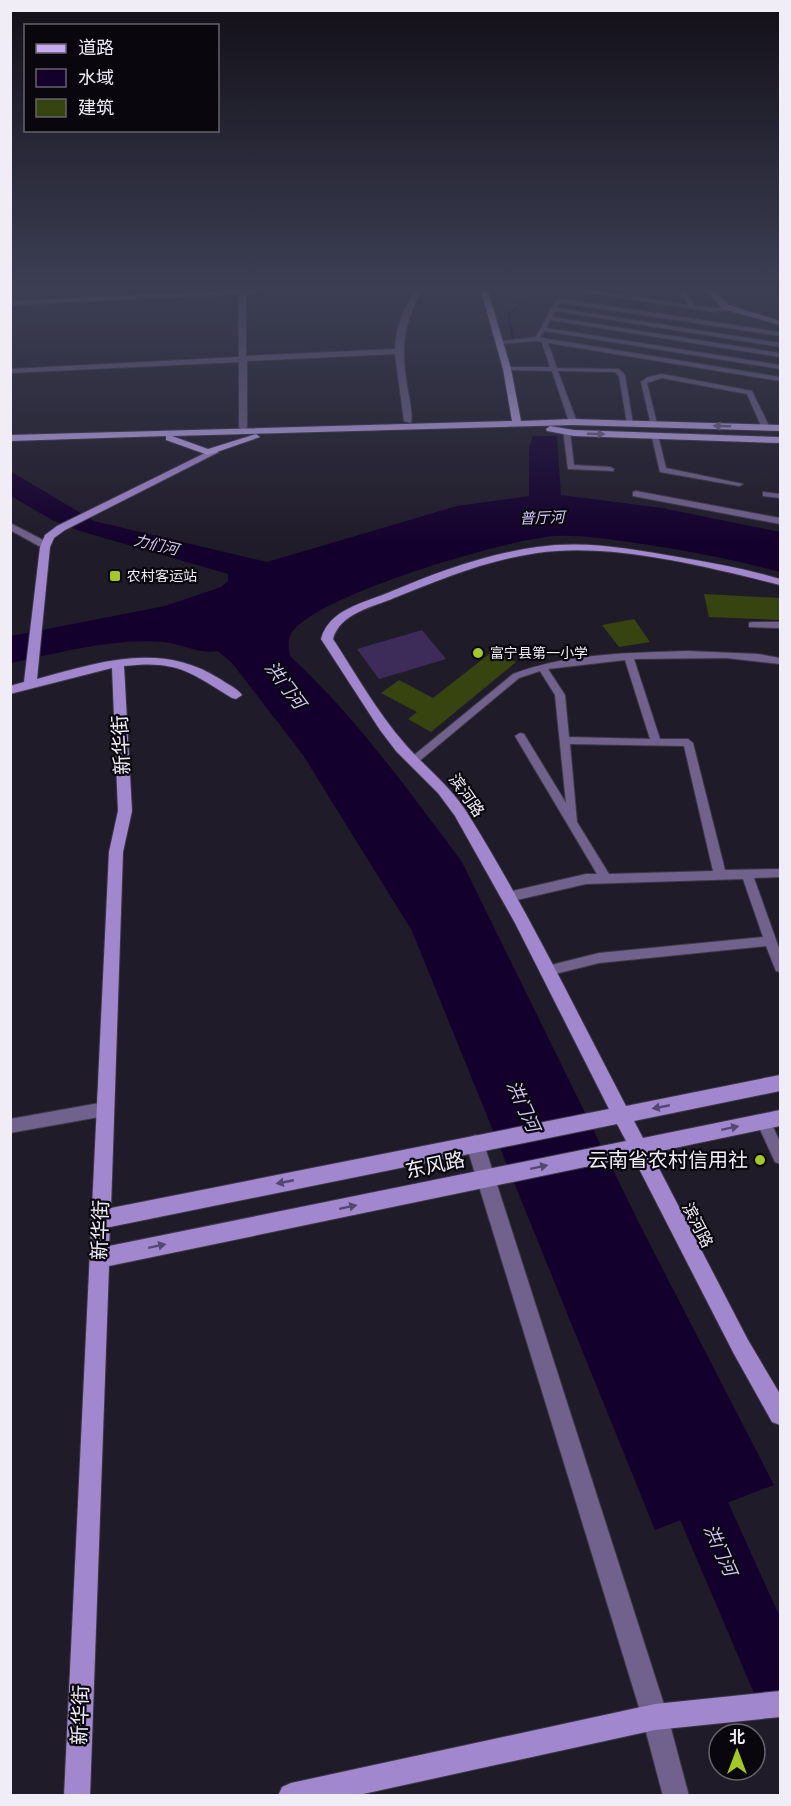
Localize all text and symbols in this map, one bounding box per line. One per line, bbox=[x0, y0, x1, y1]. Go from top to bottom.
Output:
legend bbox=[24, 24, 219, 132]
text: 道路 bbox=[78, 38, 114, 58]
text: 水域 bbox=[78, 69, 114, 88]
text: 建筑 bbox=[78, 98, 114, 118]
one-way arrow bbox=[713, 422, 732, 431]
one-way arrow bbox=[587, 429, 606, 438]
water label: 普厅河 bbox=[519, 509, 568, 527]
water label: 力们河 bbox=[132, 532, 183, 559]
place label: 农村客运站 bbox=[127, 568, 197, 584]
marker: 农村客运站 bbox=[108, 569, 122, 583]
place label: 富宁县第一小学 bbox=[490, 645, 588, 661]
marker: 富宁县第一小学 bbox=[471, 646, 485, 660]
water label: 洪门河 bbox=[261, 657, 311, 715]
street label: 新华街 bbox=[108, 714, 134, 776]
street label: 滨河路 bbox=[446, 771, 487, 820]
water label: 洪门河 bbox=[503, 1077, 544, 1137]
one-way arrow bbox=[652, 1103, 671, 1112]
one-way arrow bbox=[720, 1123, 739, 1132]
street label: 东风路 bbox=[404, 1149, 467, 1182]
place label: 云南省农村信用社 bbox=[588, 1150, 748, 1171]
marker: 云南省农村信用社 bbox=[753, 1153, 767, 1167]
one-way arrow bbox=[529, 1162, 548, 1171]
one-way arrow bbox=[276, 1178, 294, 1188]
street label: 新华街 bbox=[88, 1200, 112, 1260]
street label: 滨河路 bbox=[679, 1200, 716, 1250]
one-way arrow bbox=[338, 1201, 357, 1211]
one-way arrow bbox=[147, 1241, 166, 1250]
water label: 洪门河 bbox=[700, 1521, 741, 1581]
street label: 新华街 bbox=[68, 1685, 92, 1745]
north arrow bbox=[707, 1722, 767, 1782]
text: 北 bbox=[729, 1729, 745, 1746]

